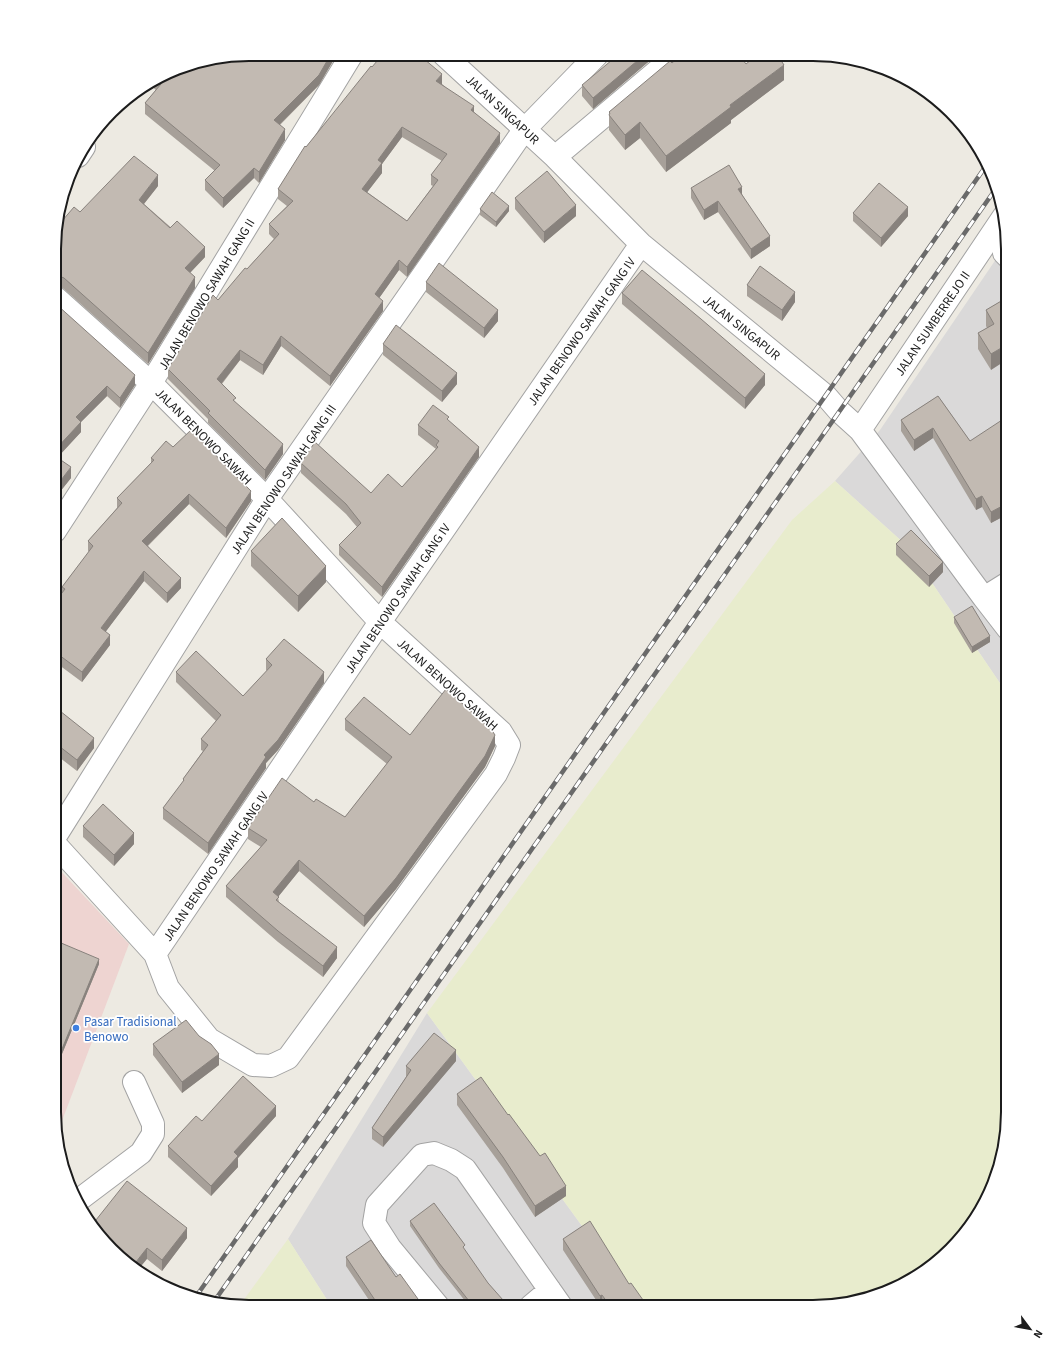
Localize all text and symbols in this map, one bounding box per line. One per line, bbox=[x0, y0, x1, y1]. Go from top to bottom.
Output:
street label: JALAN SINGAPUR bbox=[462, 71, 544, 149]
street label: JALAN BENOWO SAWAH GANG II bbox=[154, 215, 259, 374]
street label: JALAN BENOWO SAWAH GANG IV bbox=[524, 254, 640, 409]
street label: JALAN SUMBERREJO II bbox=[891, 268, 975, 380]
street label: JALAN SINGAPUR bbox=[699, 291, 784, 365]
street label: JALAN BENOWO SAWAH bbox=[151, 384, 256, 489]
street label: JALAN BENOWO SAWAH GANG III bbox=[227, 401, 341, 558]
street label: JALAN BENOWO SAWAH GANG IV bbox=[341, 520, 455, 677]
street label: JALAN BENOWO SAWAH bbox=[393, 634, 502, 735]
street label: JALAN BENOWO SAWAH GANG IV bbox=[159, 788, 273, 945]
place label: Pasar Tradisional Benowo bbox=[84, 1013, 177, 1046]
marker: Pasar Tradisional Benowo bbox=[71, 1023, 81, 1033]
north arrow bbox=[1010, 1309, 1050, 1349]
text: N bbox=[1030, 1327, 1046, 1341]

